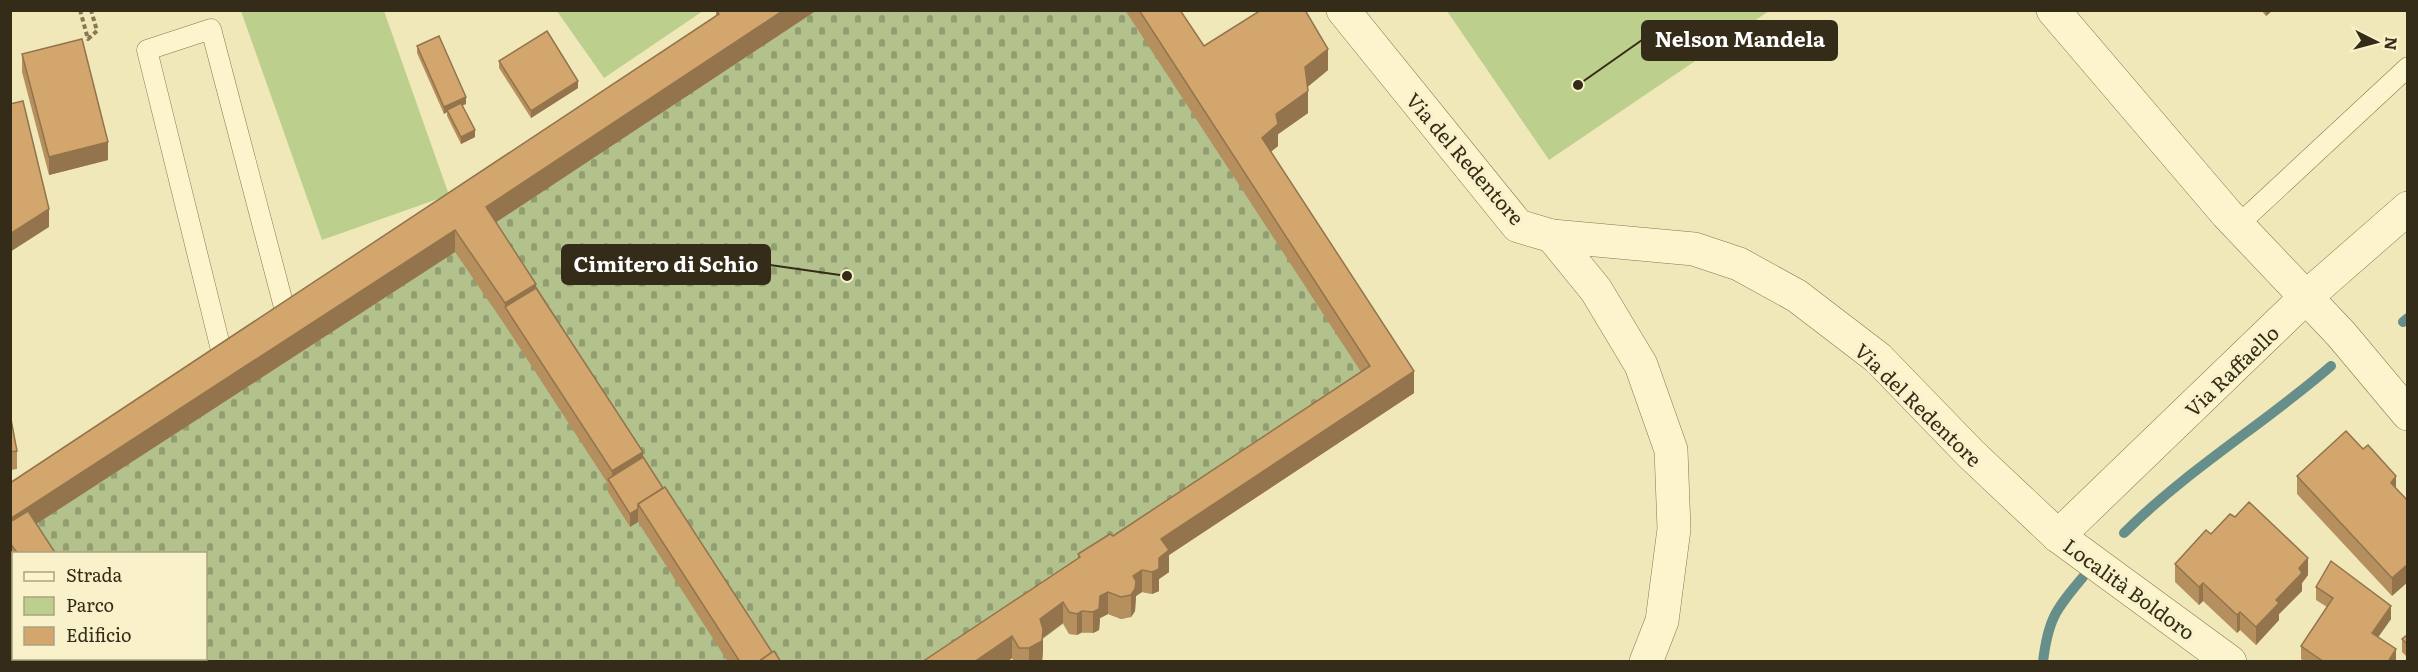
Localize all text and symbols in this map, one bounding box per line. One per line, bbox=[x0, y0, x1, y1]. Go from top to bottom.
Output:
north arrow bbox=[2346, 12, 2406, 72]
callout: Nelson Mandela bbox=[1642, 21, 1837, 60]
text: Nelson Mandela bbox=[1655, 22, 1826, 53]
text: N bbox=[2379, 36, 2405, 52]
street label: Via del Redentore bbox=[1400, 85, 1532, 231]
callout: Cimitero di Schio bbox=[562, 245, 770, 284]
text: Cimitero di Schio bbox=[574, 247, 758, 278]
street label: Via Raffaello bbox=[2177, 317, 2285, 423]
street label: Via del Redentore bbox=[1849, 335, 1989, 473]
street label: Località Boldoro bbox=[2058, 530, 2202, 646]
legend bbox=[12, 552, 207, 660]
text: Strada bbox=[66, 561, 123, 588]
text: Parco bbox=[66, 591, 114, 618]
text: Edificio bbox=[66, 621, 132, 648]

